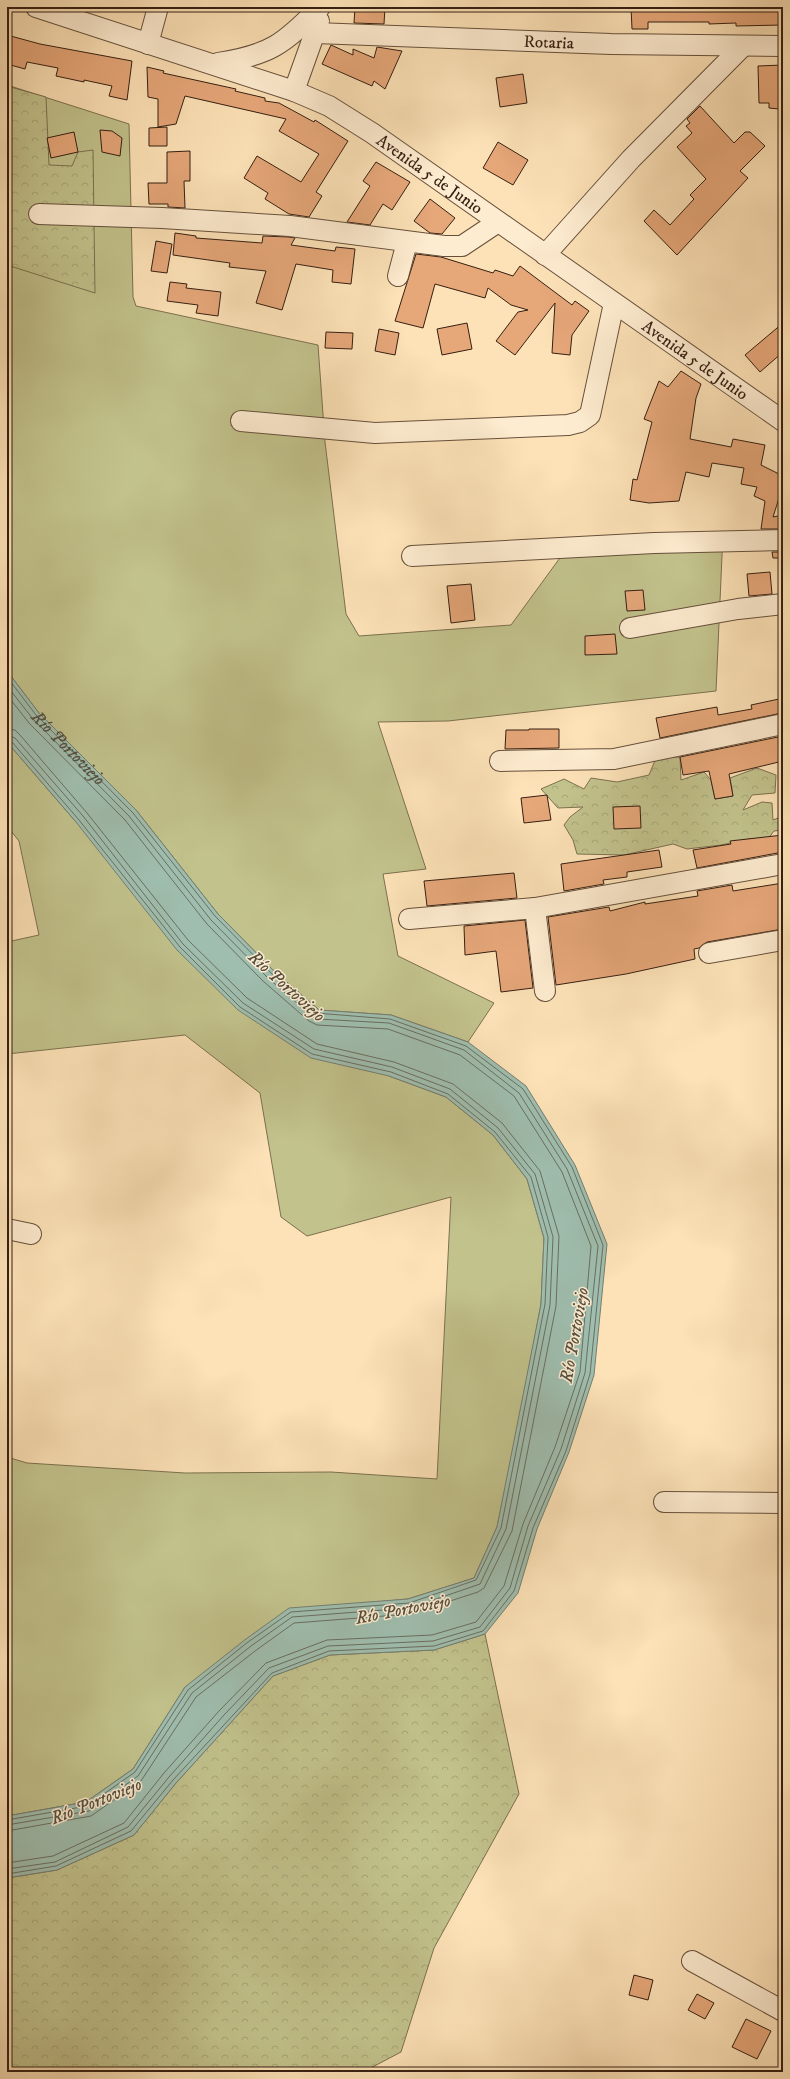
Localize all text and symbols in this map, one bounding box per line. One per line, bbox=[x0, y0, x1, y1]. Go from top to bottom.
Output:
street label: Rotaria bbox=[523, 31, 575, 55]
street label: Avenida 5 de Junio bbox=[372, 130, 487, 219]
street label: Avenida 5 de Junio bbox=[637, 315, 752, 405]
water label: Río Portoviejo bbox=[25, 706, 110, 791]
water label: Río Portoviejo bbox=[242, 946, 330, 1027]
water label: Río Portoviejo bbox=[556, 1286, 594, 1386]
water label: Río Portoviejo bbox=[353, 1590, 453, 1630]
water label: Río Portoviejo bbox=[47, 1774, 145, 1831]

